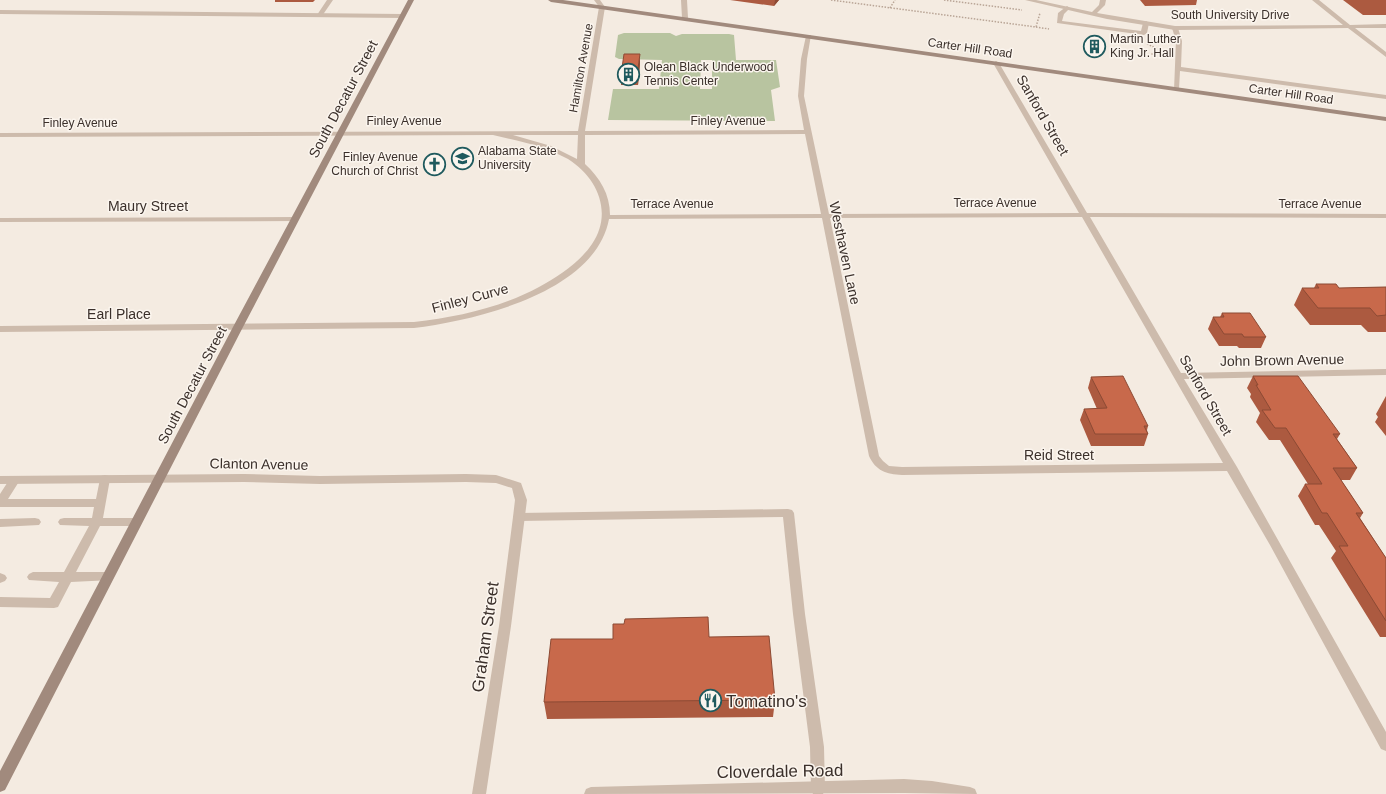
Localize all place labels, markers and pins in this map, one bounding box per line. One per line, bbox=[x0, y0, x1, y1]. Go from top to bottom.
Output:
place label: Martin Luther King Jr. Hall bbox=[1110, 32, 1181, 60]
building icon: Martin Luther King Jr. Hall bbox=[1082, 33, 1108, 59]
place label: Olean Black Underwood Tennis Center bbox=[644, 60, 773, 88]
building icon: Olean Black Underwood Tennis Center bbox=[616, 61, 642, 87]
place label: Alabama State University bbox=[478, 144, 557, 172]
school or university icon: Alabama State University bbox=[450, 145, 476, 171]
place label: Finley Avenue Church of Christ bbox=[331, 150, 419, 178]
church icon: Finley Avenue Church of Christ bbox=[421, 151, 447, 177]
restaurant icon: Tomatino's bbox=[697, 688, 723, 714]
place label: Tomatino's bbox=[726, 692, 807, 711]

